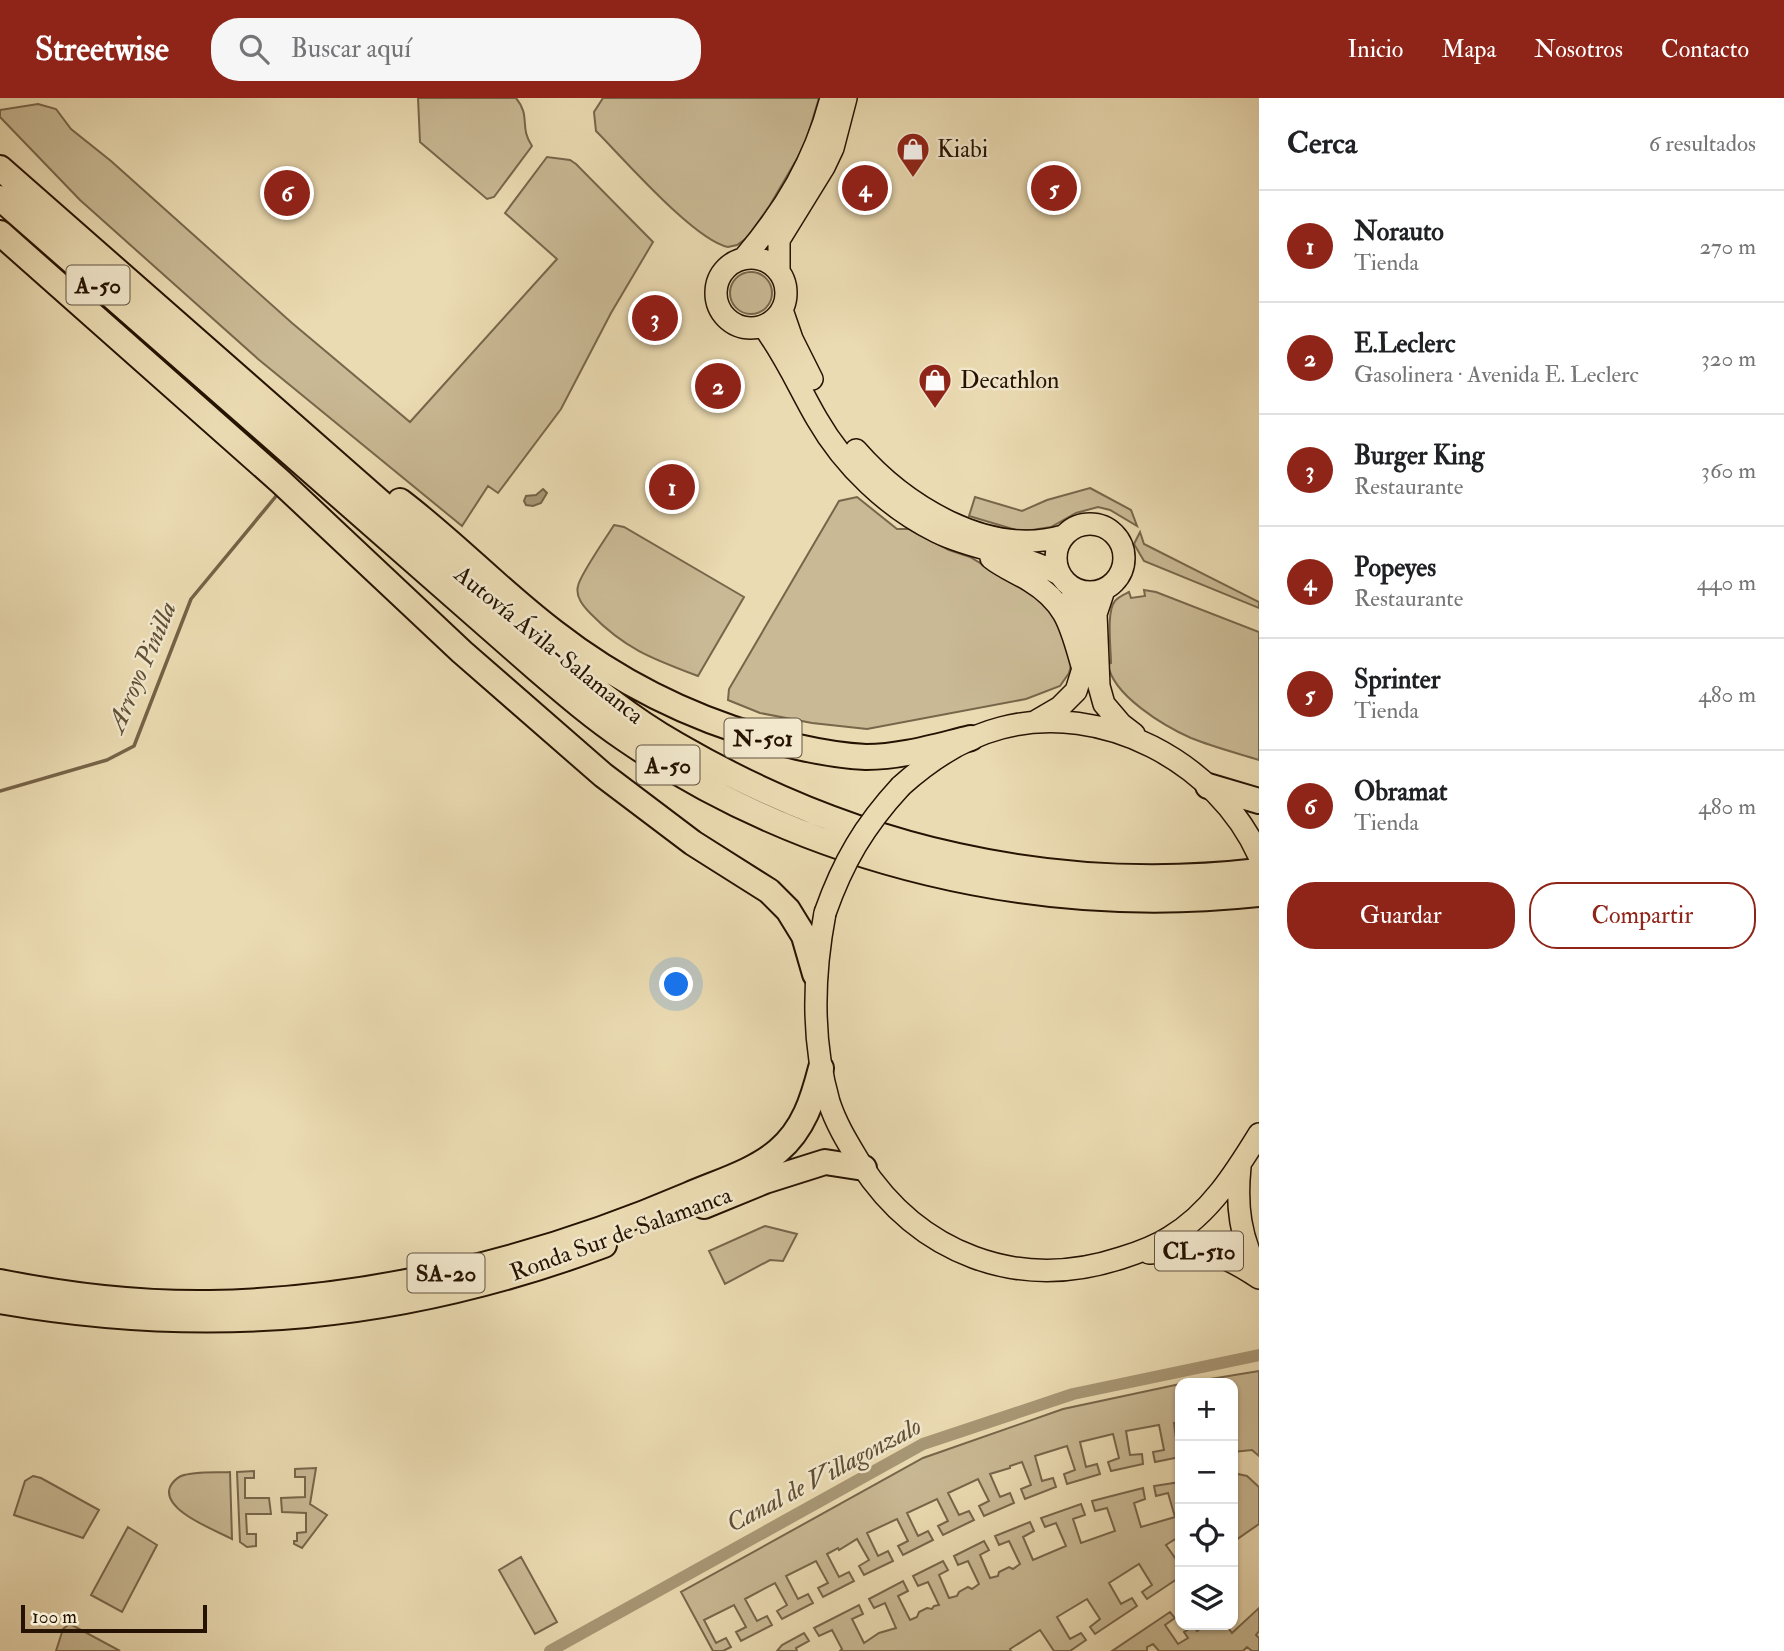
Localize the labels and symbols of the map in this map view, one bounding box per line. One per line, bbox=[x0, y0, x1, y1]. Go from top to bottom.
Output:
shop icon: Kiabi bbox=[894, 130, 932, 179]
place label: Kiabi bbox=[937, 134, 988, 165]
pin: 4 bbox=[842, 162, 888, 214]
pin: 5 bbox=[1031, 162, 1077, 214]
pin: 6 bbox=[264, 167, 310, 219]
road number: A-50 bbox=[66, 266, 130, 304]
pin: 3 bbox=[632, 292, 678, 344]
pin: 2 bbox=[695, 360, 741, 412]
shop icon: Decathlon bbox=[916, 361, 954, 410]
place label: Decathlon bbox=[960, 365, 1059, 396]
pin: 1 bbox=[649, 461, 695, 513]
street label: Autovía Ávila-Salamanca bbox=[447, 557, 652, 732]
water label: Arroyo Pinilla bbox=[99, 597, 184, 740]
road number: N-501 bbox=[724, 718, 802, 758]
road number: A-50 bbox=[636, 746, 700, 785]
your location bbox=[659, 967, 693, 1001]
street label: Ronda Sur de Salamanca bbox=[506, 1179, 737, 1289]
road number: CL-510 bbox=[1155, 1232, 1243, 1270]
road number: SA-20 bbox=[408, 1254, 485, 1292]
water label: Canal de Villagonzalo bbox=[721, 1410, 927, 1540]
scale bar bbox=[21, 1602, 206, 1634]

